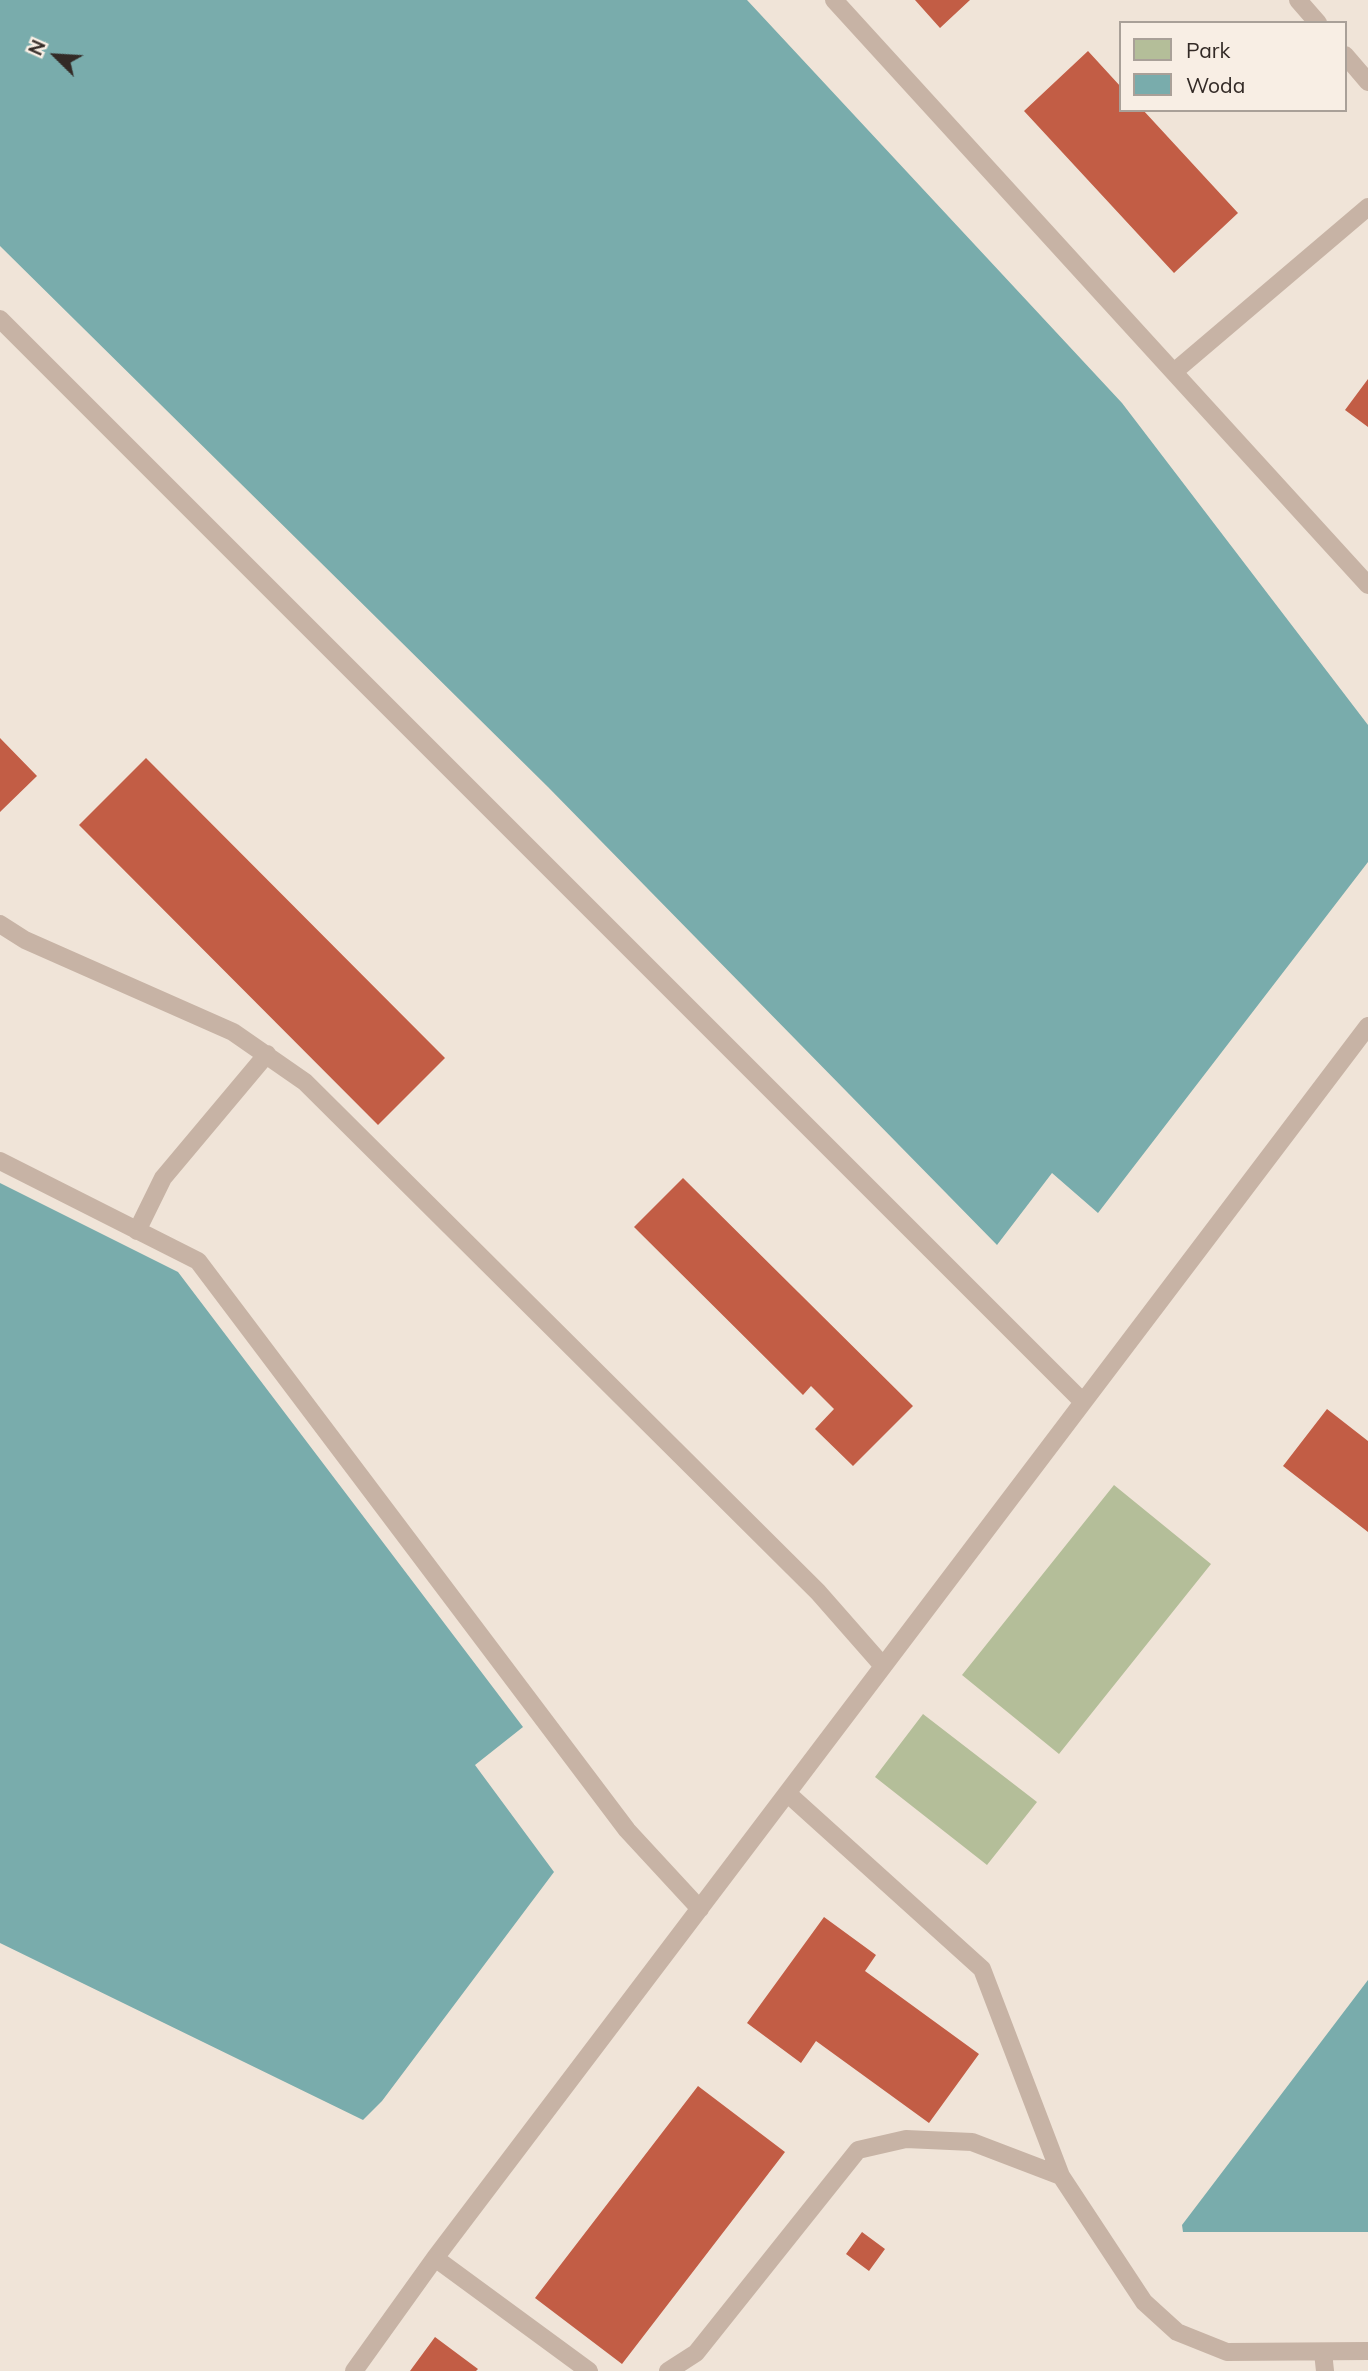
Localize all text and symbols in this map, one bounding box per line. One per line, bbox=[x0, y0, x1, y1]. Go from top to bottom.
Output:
north arrow bbox=[21, 21, 91, 91]
legend bbox=[1120, 21, 1347, 112]
text: N bbox=[23, 36, 51, 59]
text: Park bbox=[1186, 37, 1230, 63]
text: Woda bbox=[1186, 72, 1245, 98]

